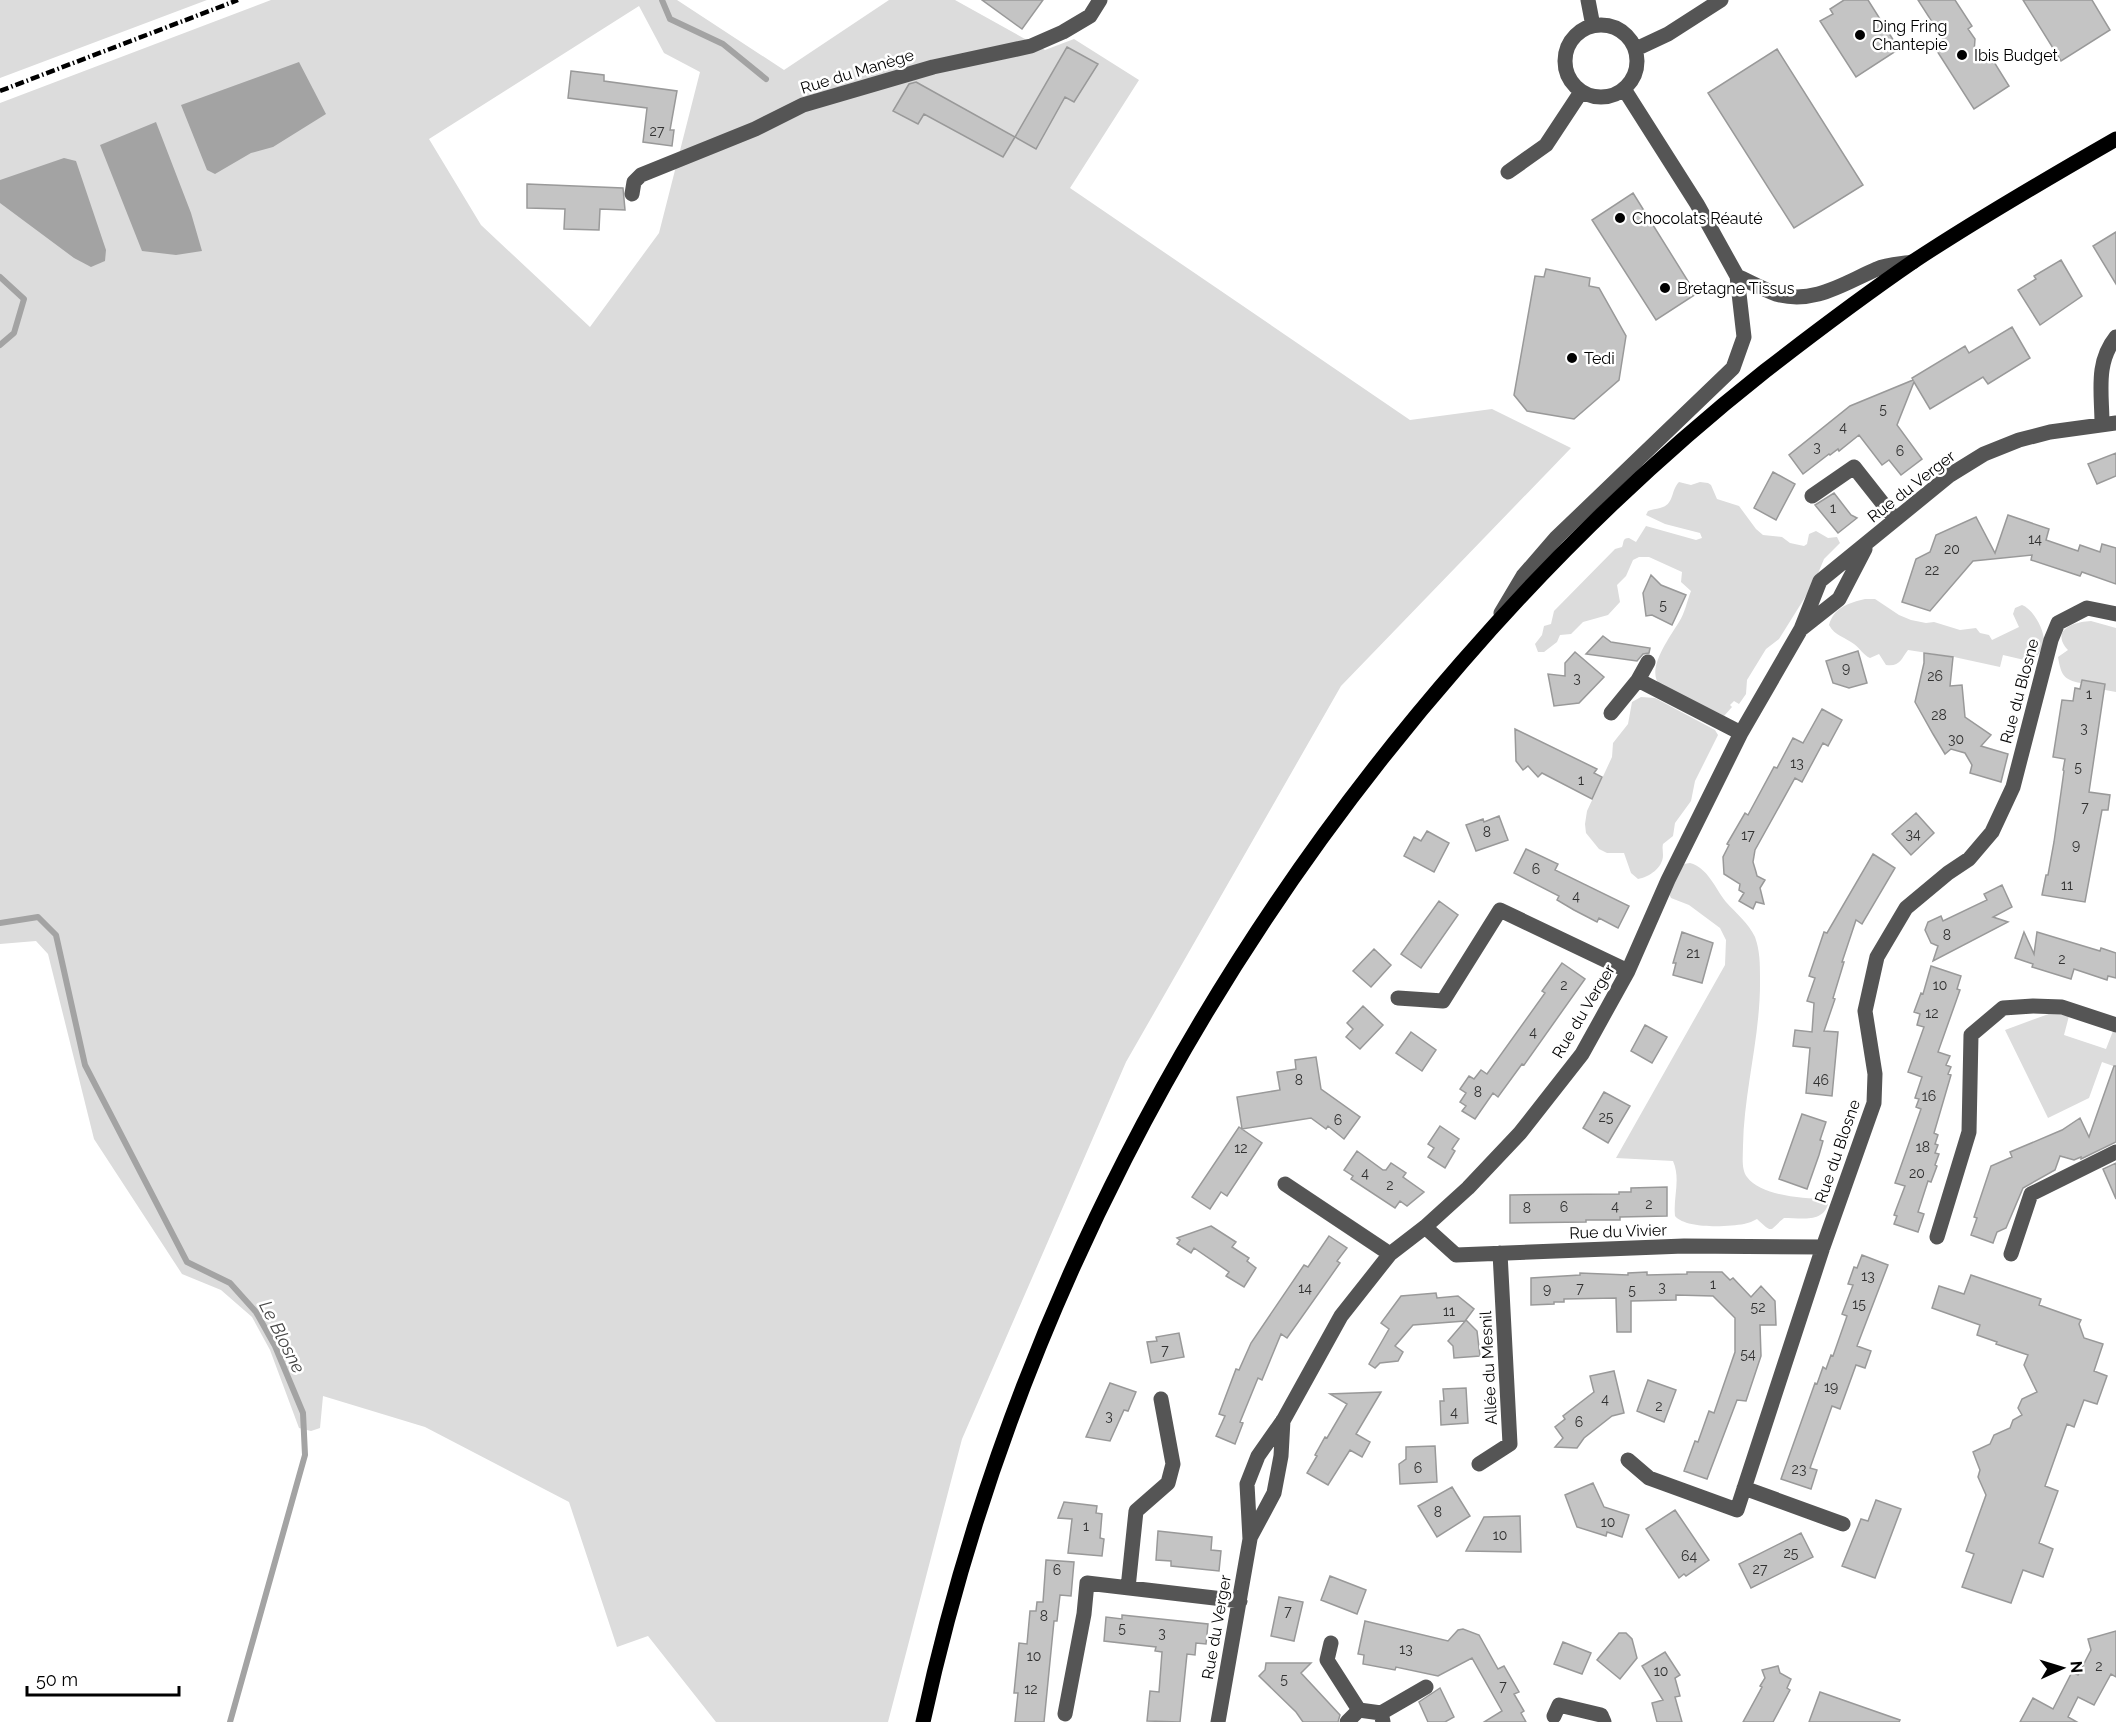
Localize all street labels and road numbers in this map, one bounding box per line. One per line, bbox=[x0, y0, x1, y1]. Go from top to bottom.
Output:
street label: Rue du Manège bbox=[798, 45, 916, 98]
street label: Rue du Verger bbox=[1864, 446, 1959, 526]
street label: Rue du Blosne bbox=[1996, 637, 2043, 746]
street label: Rue du Verger bbox=[1548, 961, 1619, 1061]
street label: Rue du Blosne bbox=[1811, 1097, 1864, 1205]
street label: Rue du Vivier bbox=[1569, 1220, 1668, 1243]
street label: Allée du Mesnil bbox=[1476, 1310, 1501, 1425]
street label: Rue du Verger bbox=[1198, 1573, 1235, 1681]

